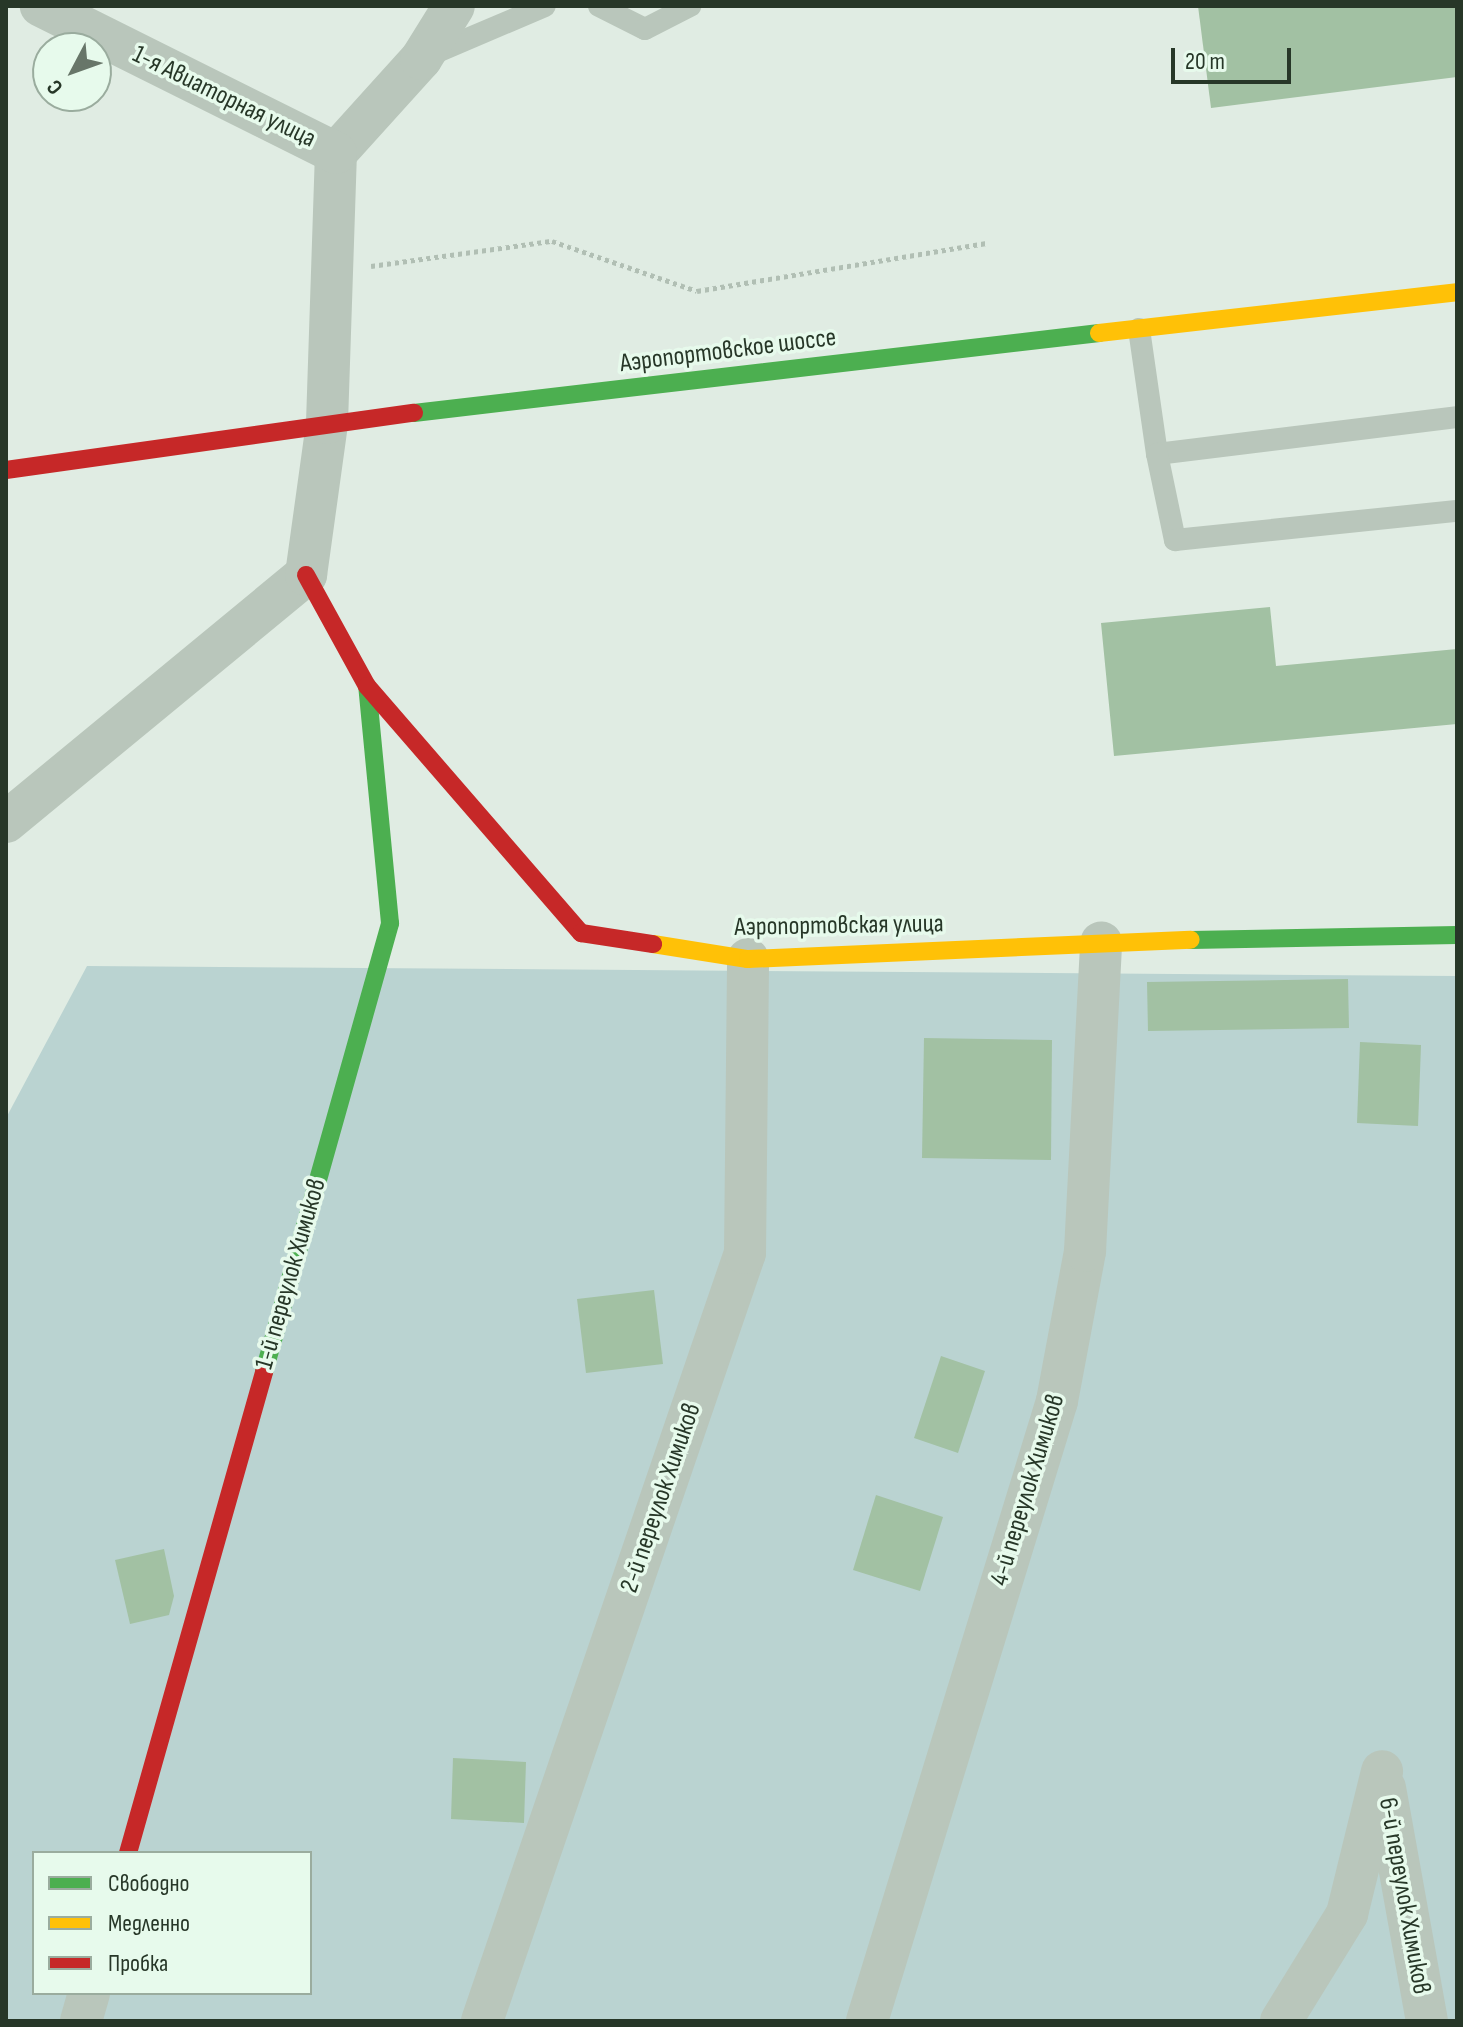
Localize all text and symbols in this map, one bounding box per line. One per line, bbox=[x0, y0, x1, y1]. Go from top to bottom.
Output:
north arrow bbox=[32, 32, 112, 112]
scale bar bbox=[1175, 32, 1295, 82]
street label: 1-я Авиаторная улица bbox=[127, 39, 321, 155]
text: 20 m bbox=[1185, 47, 1225, 76]
text: С bbox=[41, 74, 69, 100]
street label: Аэропортовское шоссе bbox=[618, 322, 838, 380]
street label: Аэропортовская улица bbox=[734, 909, 944, 943]
street label: 1-й переулок Химиков bbox=[249, 1175, 333, 1373]
street label: 4-й переулок Химиков bbox=[984, 1391, 1072, 1589]
street label: 2-й переулок Химиков bbox=[614, 1399, 708, 1597]
street label: 6-й переулок Химиков bbox=[1371, 1795, 1437, 1997]
legend bbox=[32, 1851, 312, 1995]
text: Свободно bbox=[108, 1869, 189, 1898]
text: Медленно bbox=[108, 1909, 190, 1938]
text: Пробка bbox=[108, 1949, 168, 1978]

